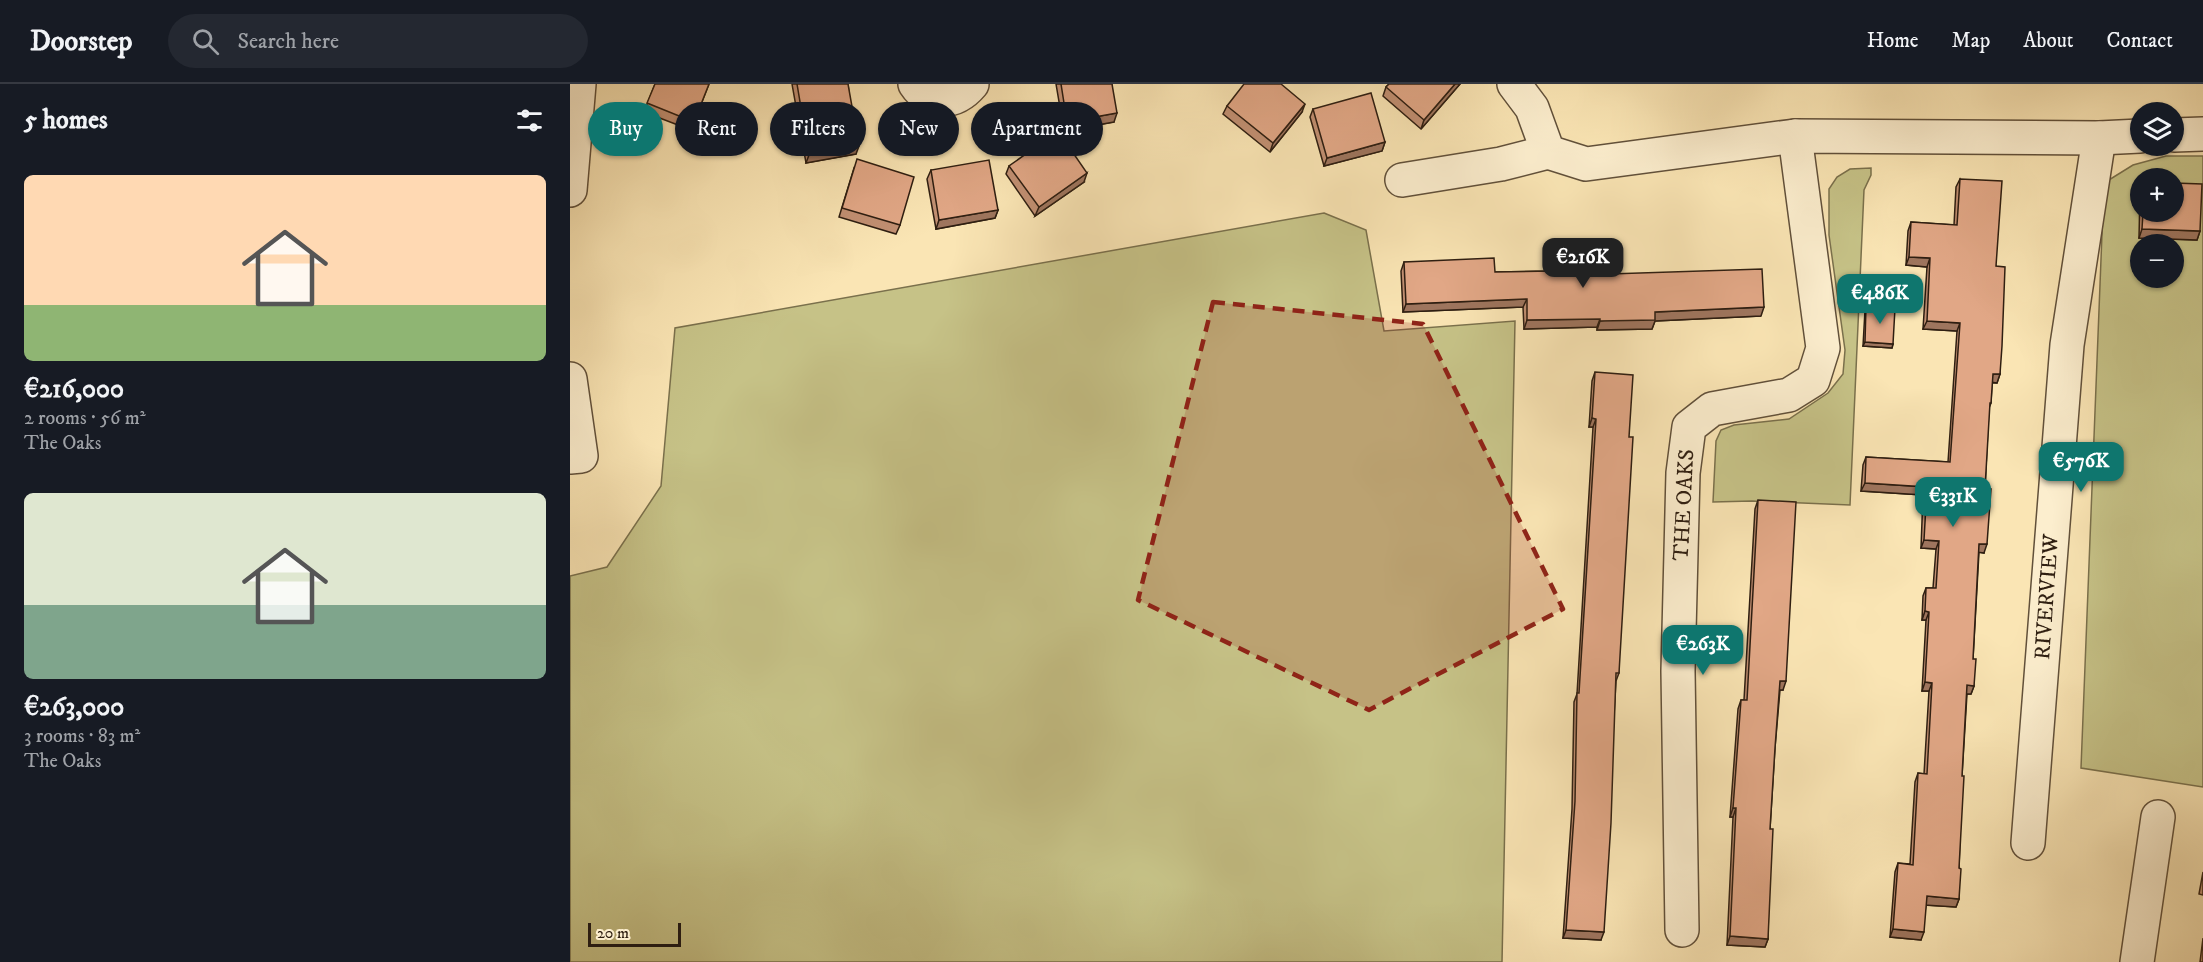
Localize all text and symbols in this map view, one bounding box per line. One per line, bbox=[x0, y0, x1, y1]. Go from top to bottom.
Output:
search box bbox=[168, 14, 588, 68]
text: Doorstep bbox=[30, 24, 132, 59]
icon: search bbox=[189, 25, 222, 58]
text: Search here bbox=[237, 28, 339, 55]
text: Home bbox=[1867, 28, 1919, 54]
text: Map bbox=[1952, 28, 1990, 54]
text: About bbox=[2023, 28, 2074, 54]
text: Contact bbox=[2107, 28, 2173, 54]
chip: Buy bbox=[588, 102, 663, 156]
chip: Rent bbox=[675, 102, 758, 156]
chip: Filters bbox=[770, 102, 866, 156]
chip: New bbox=[878, 102, 959, 156]
chip: Apartment bbox=[971, 102, 1103, 156]
map controls bbox=[2130, 102, 2184, 288]
button: layers bbox=[2130, 102, 2184, 156]
text: 5 homes bbox=[24, 104, 108, 137]
icon: filters bbox=[513, 104, 546, 137]
button: + bbox=[2130, 168, 2184, 222]
icon: home bbox=[231, 214, 339, 322]
button: − bbox=[2130, 234, 2184, 288]
pin: €216K bbox=[1541, 238, 1625, 289]
text: €216K bbox=[1556, 245, 1610, 270]
pin: €486K bbox=[1838, 274, 1922, 325]
text: €486K bbox=[1851, 281, 1909, 306]
text: €216,000 bbox=[24, 373, 124, 406]
text: 2 rooms · 56 m² bbox=[24, 406, 146, 431]
text: The Oaks bbox=[24, 431, 101, 456]
pin: €576K bbox=[2039, 442, 2123, 493]
street label: THE OAKS bbox=[1668, 449, 1700, 561]
text: €576K bbox=[2053, 449, 2109, 474]
pin: €331K bbox=[1911, 477, 1995, 528]
text: €331K bbox=[1929, 484, 1977, 509]
icon: home bbox=[231, 532, 339, 640]
street label: RIVERVIEW bbox=[2029, 532, 2065, 661]
pin: €263K bbox=[1661, 625, 1745, 676]
text: €263K bbox=[1676, 632, 1730, 657]
text: €263,000 bbox=[24, 691, 124, 724]
text: 3 rooms · 83 m² bbox=[24, 724, 140, 749]
text: The Oaks bbox=[24, 749, 101, 774]
scale bar bbox=[588, 920, 681, 948]
text: 20 m bbox=[597, 923, 629, 943]

